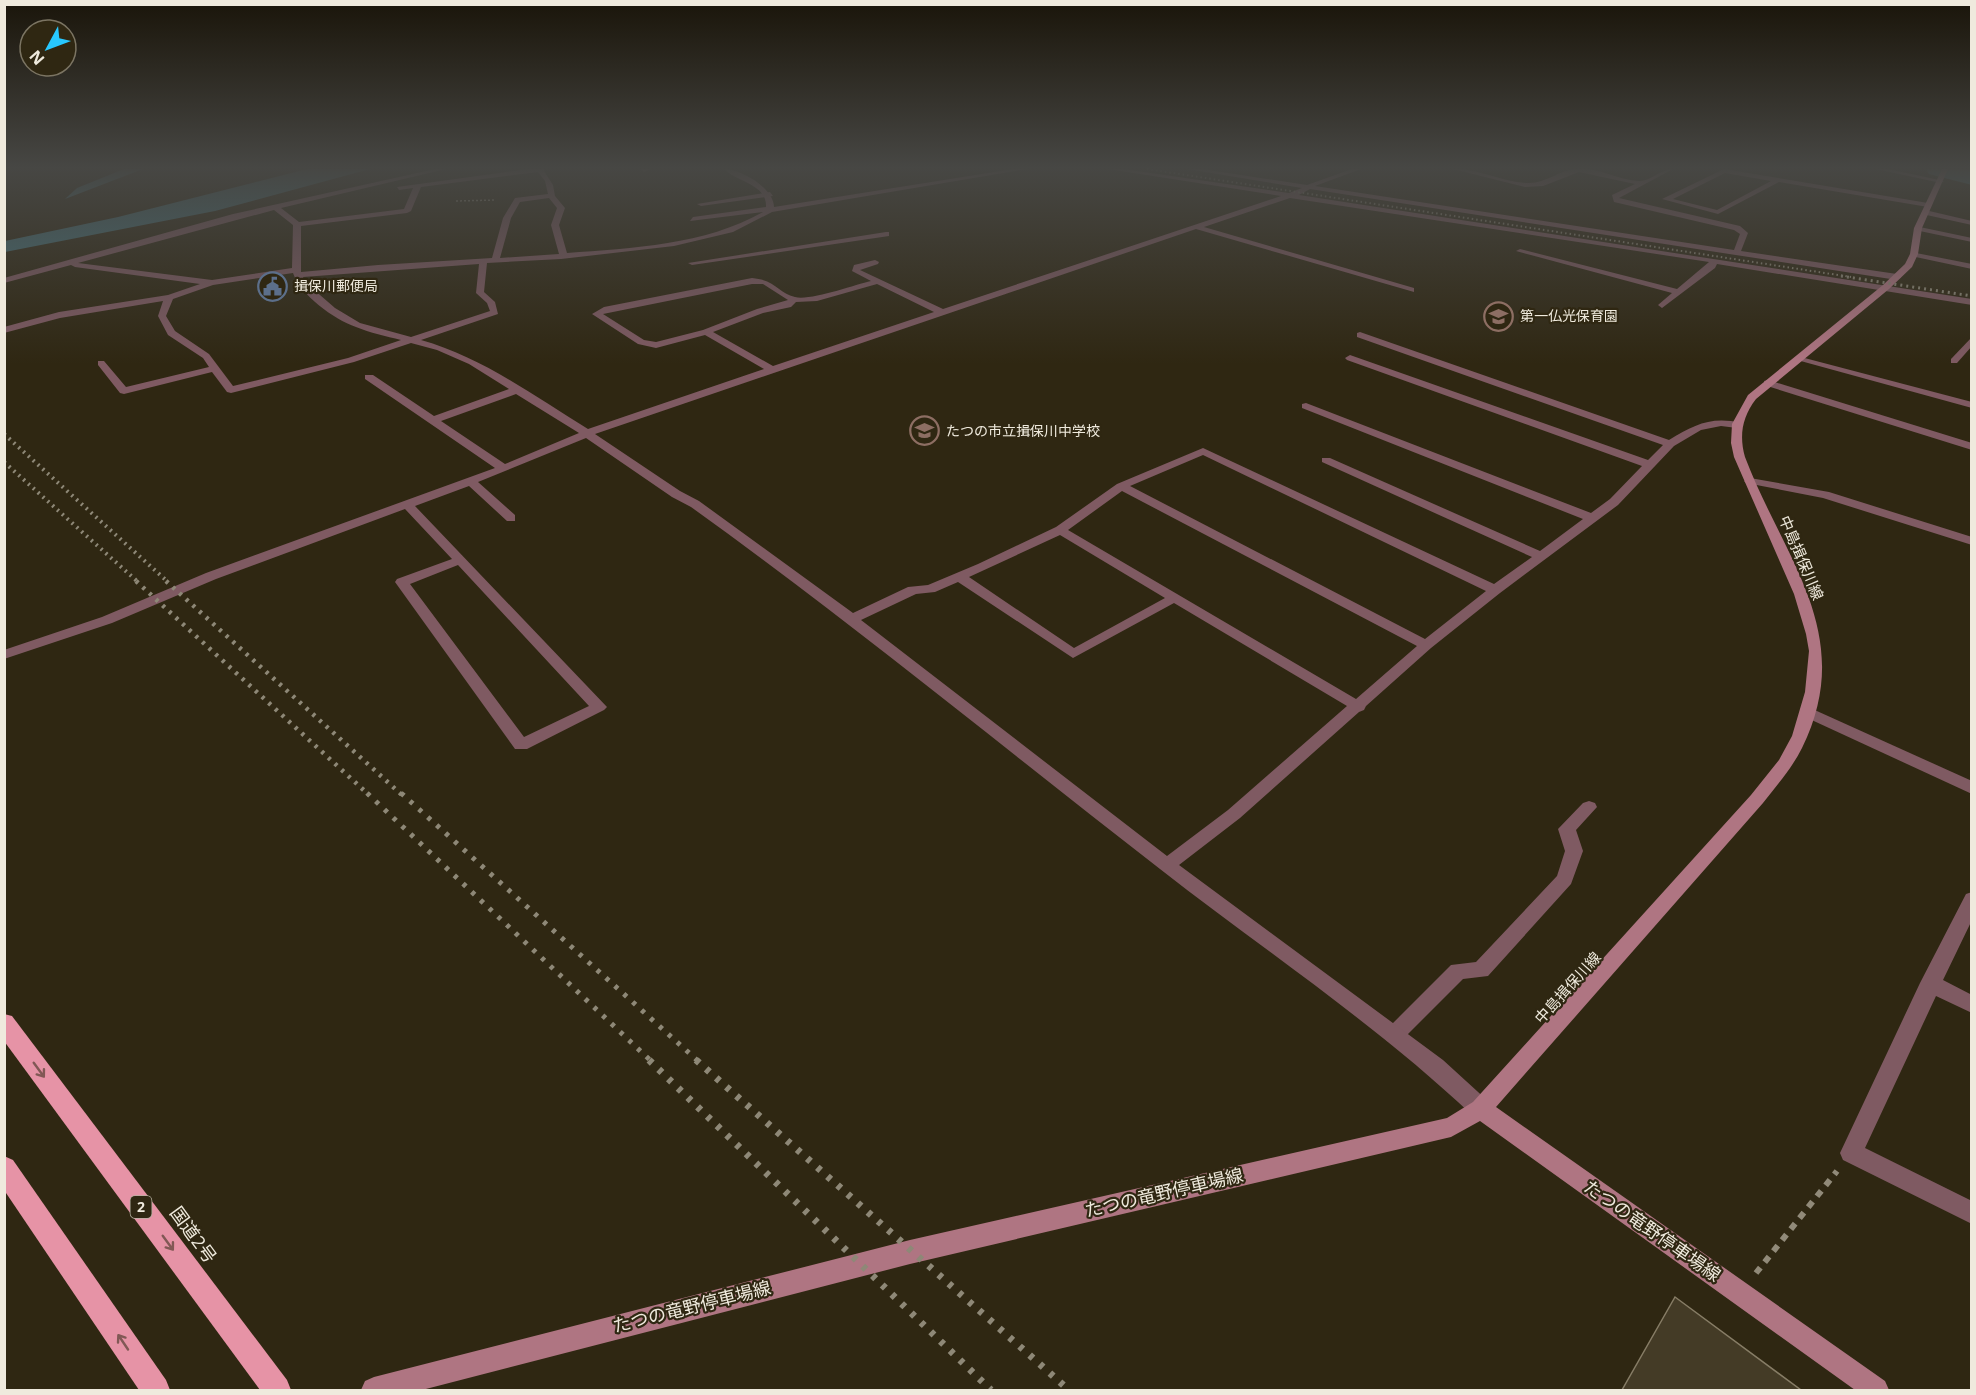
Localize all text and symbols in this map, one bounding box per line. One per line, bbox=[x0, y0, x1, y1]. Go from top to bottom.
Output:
north arrow bbox=[18, 18, 78, 78]
text: N bbox=[24, 46, 49, 70]
public building icon: 揖保川郵便局 bbox=[257, 270, 289, 302]
place label: 揖保川郵便局 bbox=[294, 276, 378, 295]
school or university icon: 第一仏光保育園 bbox=[1483, 300, 1515, 332]
place label: 第一仏光保育園 bbox=[1520, 306, 1618, 325]
school or university icon: たつの市立揖保川中学校 bbox=[909, 415, 941, 447]
place label: たつの市立揖保川中学校 bbox=[946, 421, 1100, 440]
street label: 中島揖保川線 bbox=[1775, 512, 1829, 603]
street label: 中島揖保川線 bbox=[1530, 947, 1605, 1027]
one-way arrow bbox=[33, 1061, 46, 1077]
street label: たつの竜野停車場線 bbox=[1082, 1162, 1245, 1222]
street label: たつの竜野停車場線 bbox=[1579, 1174, 1726, 1286]
road number: 2 bbox=[130, 1196, 152, 1218]
street label: 国道2号 bbox=[165, 1201, 222, 1267]
one-way arrow bbox=[162, 1235, 174, 1251]
street label: たつの竜野停車場線 bbox=[610, 1275, 773, 1337]
one-way arrow bbox=[117, 1334, 129, 1351]

